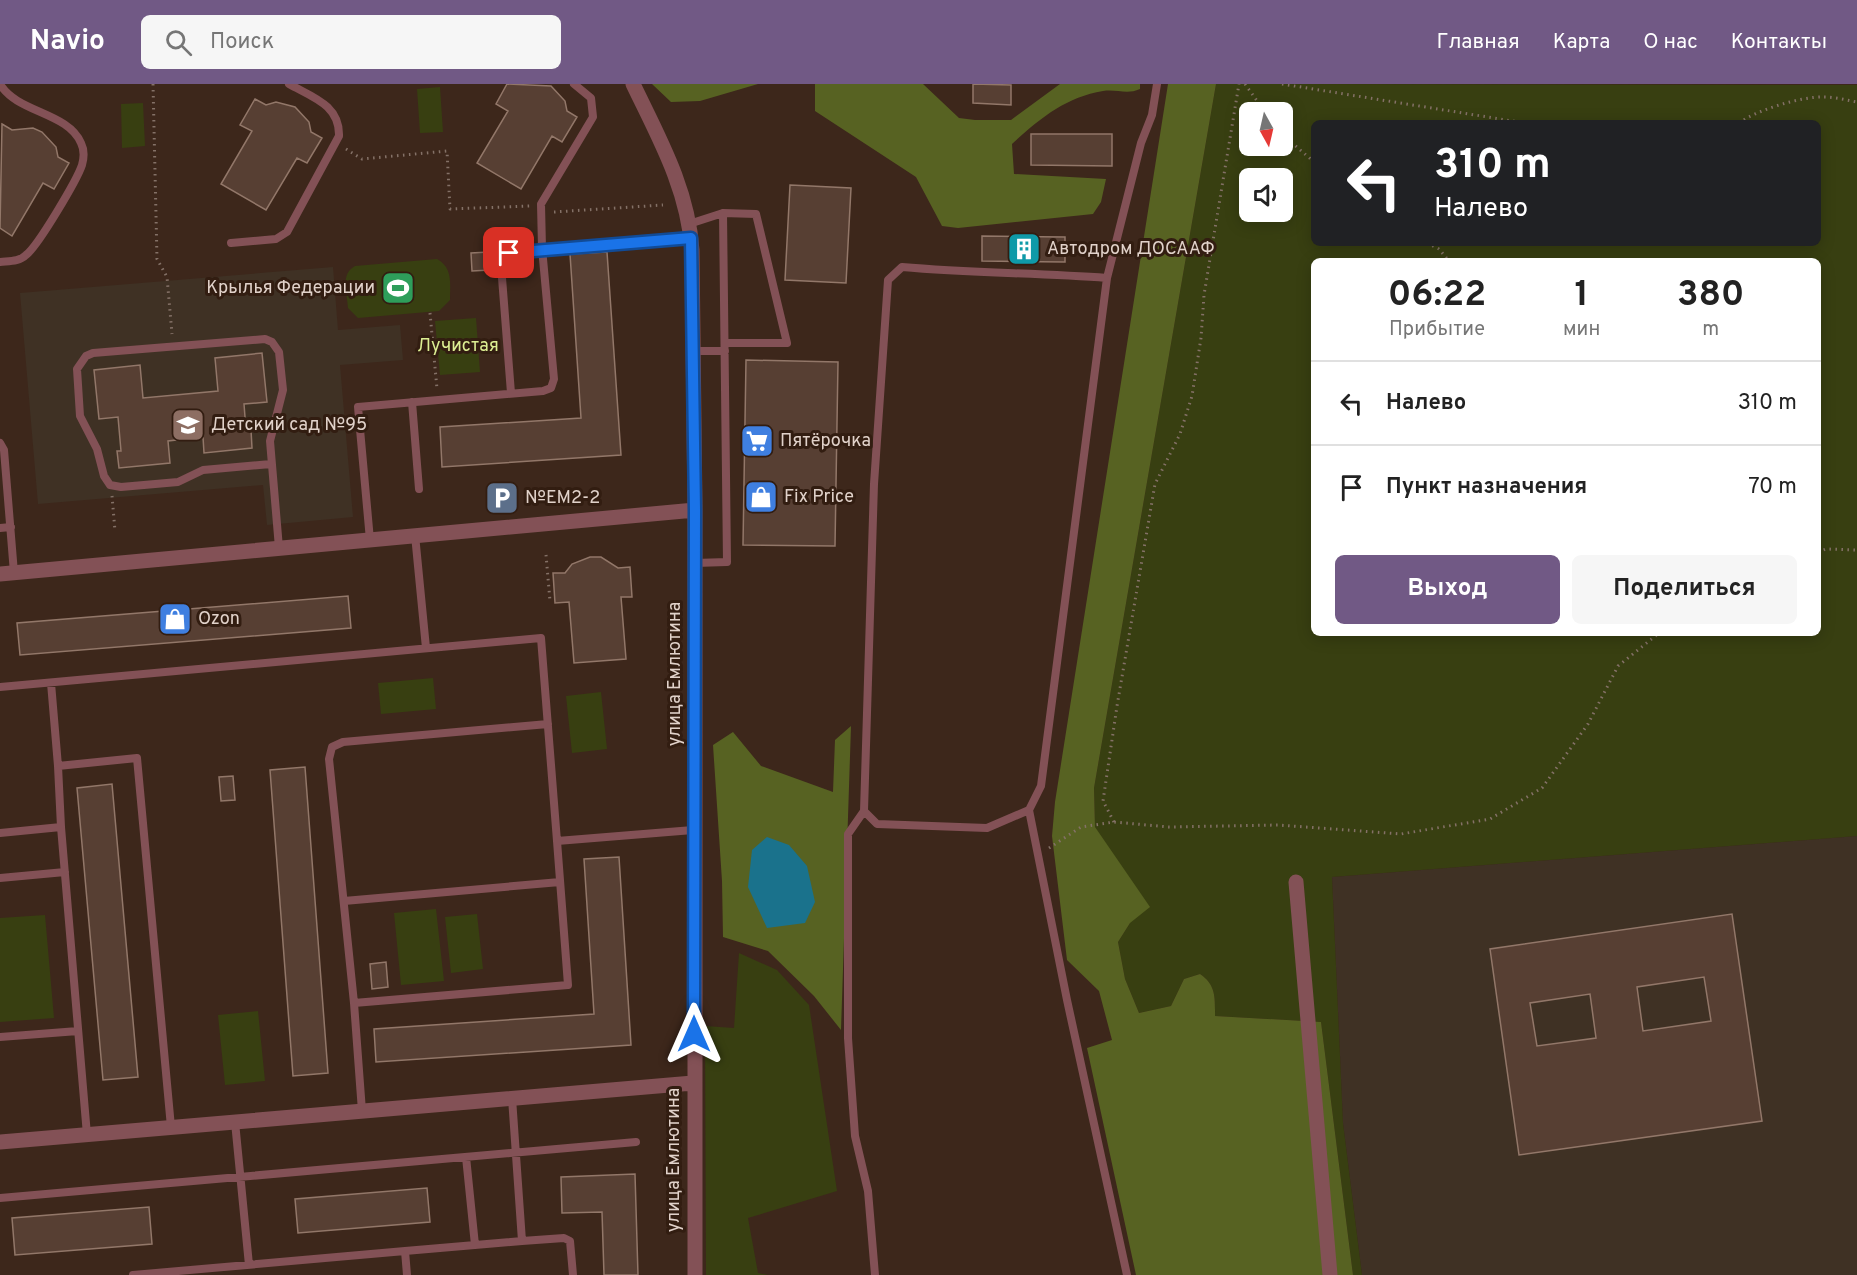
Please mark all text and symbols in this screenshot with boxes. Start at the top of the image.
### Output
search box [141,15,561,69]
text: Navio [30,24,105,60]
icon: search [162,26,195,59]
text: Поиск [210,29,274,56]
text: Главная [1436,29,1520,56]
text: Карта [1553,29,1610,56]
text: О нас [1643,29,1698,56]
text: Контакты [1731,29,1827,56]
north arrow [1239,102,1293,156]
map controls [1239,102,1293,222]
text: 310 m [1434,140,1551,193]
icon: left [1335,144,1413,222]
button: sound [1239,168,1293,222]
text: Налево [1434,192,1528,226]
pin [483,227,534,278]
building icon: Автодром ДОСААФ [1006,231,1042,267]
icon: arrive [492,236,525,269]
place label: Автодром ДОСААФ [1047,238,1215,261]
sports icon: Крылья Федерации [380,270,416,306]
text: 06:22 [1388,273,1486,319]
text: 1 [1574,273,1589,319]
text: 380 [1677,273,1744,319]
place label: Крылья Федерации [206,277,375,300]
text: Прибытие [1389,317,1485,343]
text: мин [1563,317,1600,343]
text: m [1702,317,1719,343]
park label: Лучистая [417,335,499,358]
icon: left [1335,387,1368,420]
text: Налево [1386,390,1466,417]
text: 310 m [1738,390,1797,417]
school or university icon: Детский сад №95 [170,407,206,443]
place label: Детский сад №95 [211,414,367,437]
supermarket icon: Пятёрочка [739,423,775,459]
place label: Пятёрочка [780,430,871,453]
icon: arrive [1335,471,1368,504]
text: Пункт назначения [1386,474,1587,501]
text: 70 m [1748,474,1797,501]
shop icon: Fix Price [743,479,779,515]
parking icon: №ЕМ2-2 [484,480,520,516]
place label: Fix Price [784,486,854,509]
place label: №ЕМ2-2 [525,487,600,510]
button: Выход [1335,555,1560,624]
button: Поделиться [1572,555,1797,624]
shop icon: Ozon [157,601,193,637]
street label: улица Емлютина [664,602,687,746]
place label: Ozon [198,608,240,631]
position arrow [662,1002,726,1066]
street label: улица Емлютина [663,1088,686,1232]

